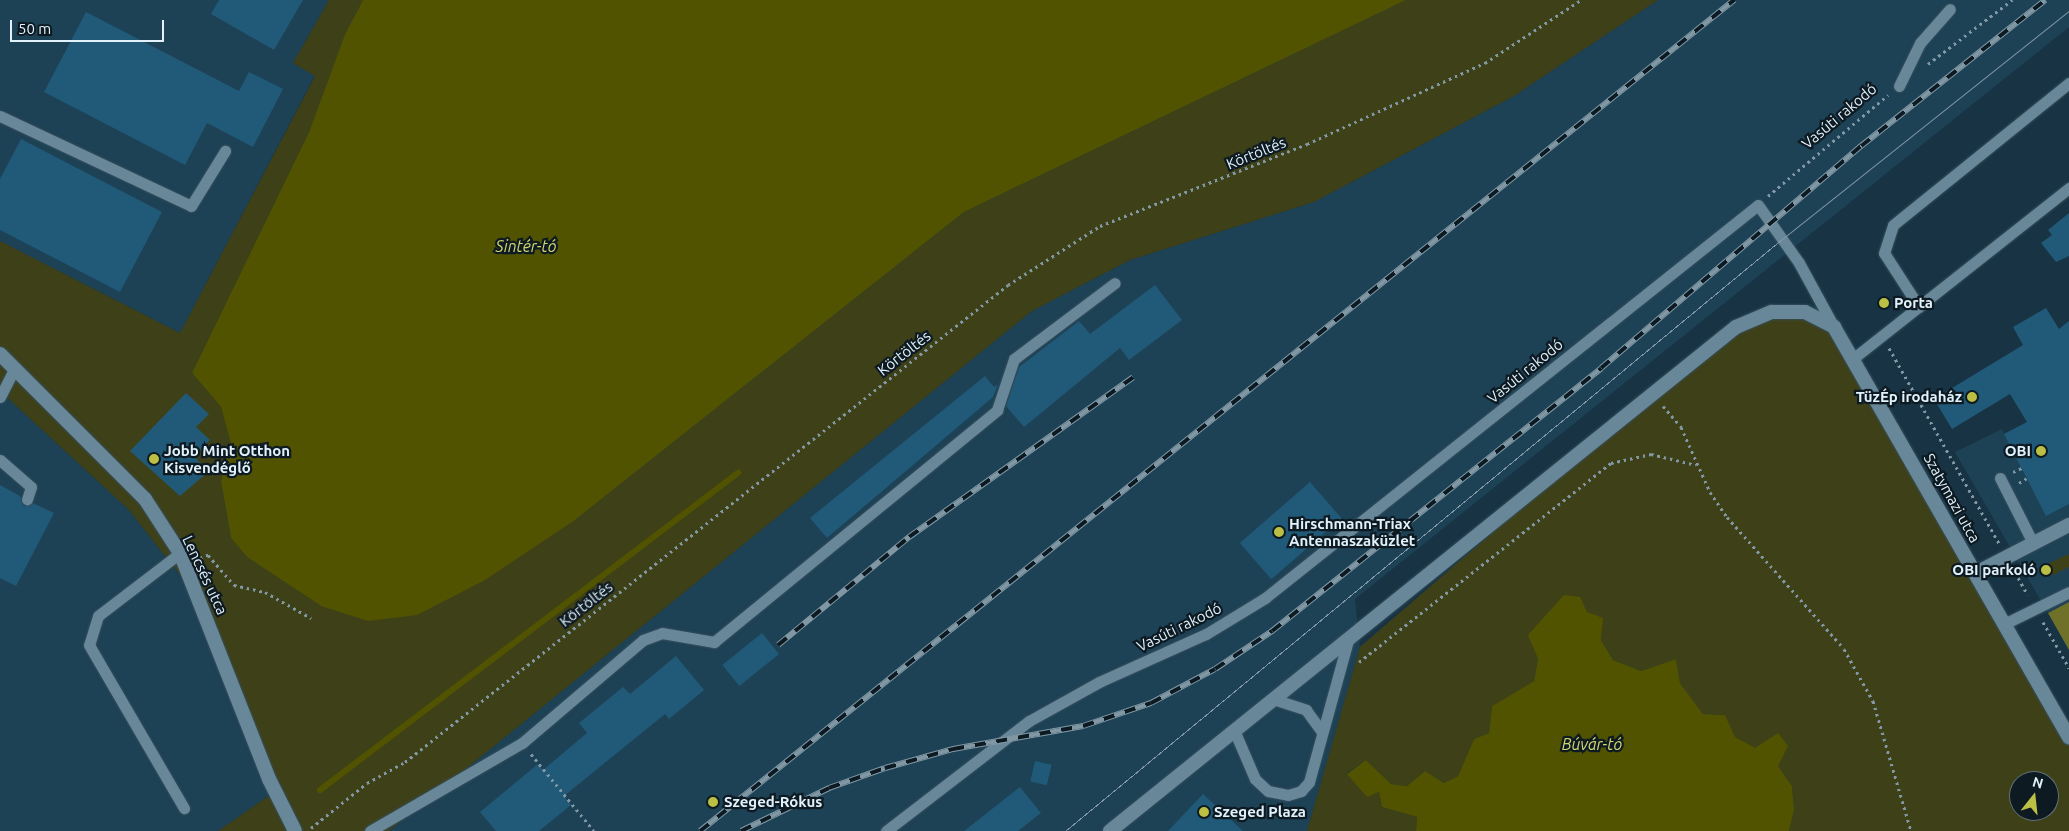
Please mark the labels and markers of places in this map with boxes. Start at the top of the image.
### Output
place label: Porta [1894,294,1933,312]
marker: Porta [1878,297,1890,309]
place label: TüzÉp irodaház [1856,388,1962,406]
marker: TüzÉp irodaház [1966,391,1978,403]
place label: Jobb Mint Otthon Kisvendéglő [164,441,290,476]
place label: OBI [2005,442,2031,460]
marker: OBI [2035,445,2047,457]
marker: Jobb Mint Otthon Kisvendéglő [148,453,160,465]
place label: Hirschmann-Triax Antennaszaküzlet [1289,514,1415,549]
marker: Hirschmann-Triax Antennaszaküzlet [1273,526,1285,538]
place label: OBI parkoló [1952,561,2036,579]
marker: OBI parkoló [2040,564,2052,576]
place label: Szeged-Rókus [724,793,822,811]
marker: Szeged-Rókus [706,795,720,809]
place label: Szeged Plaza [1214,803,1306,821]
marker: Szeged Plaza [1198,806,1210,818]

